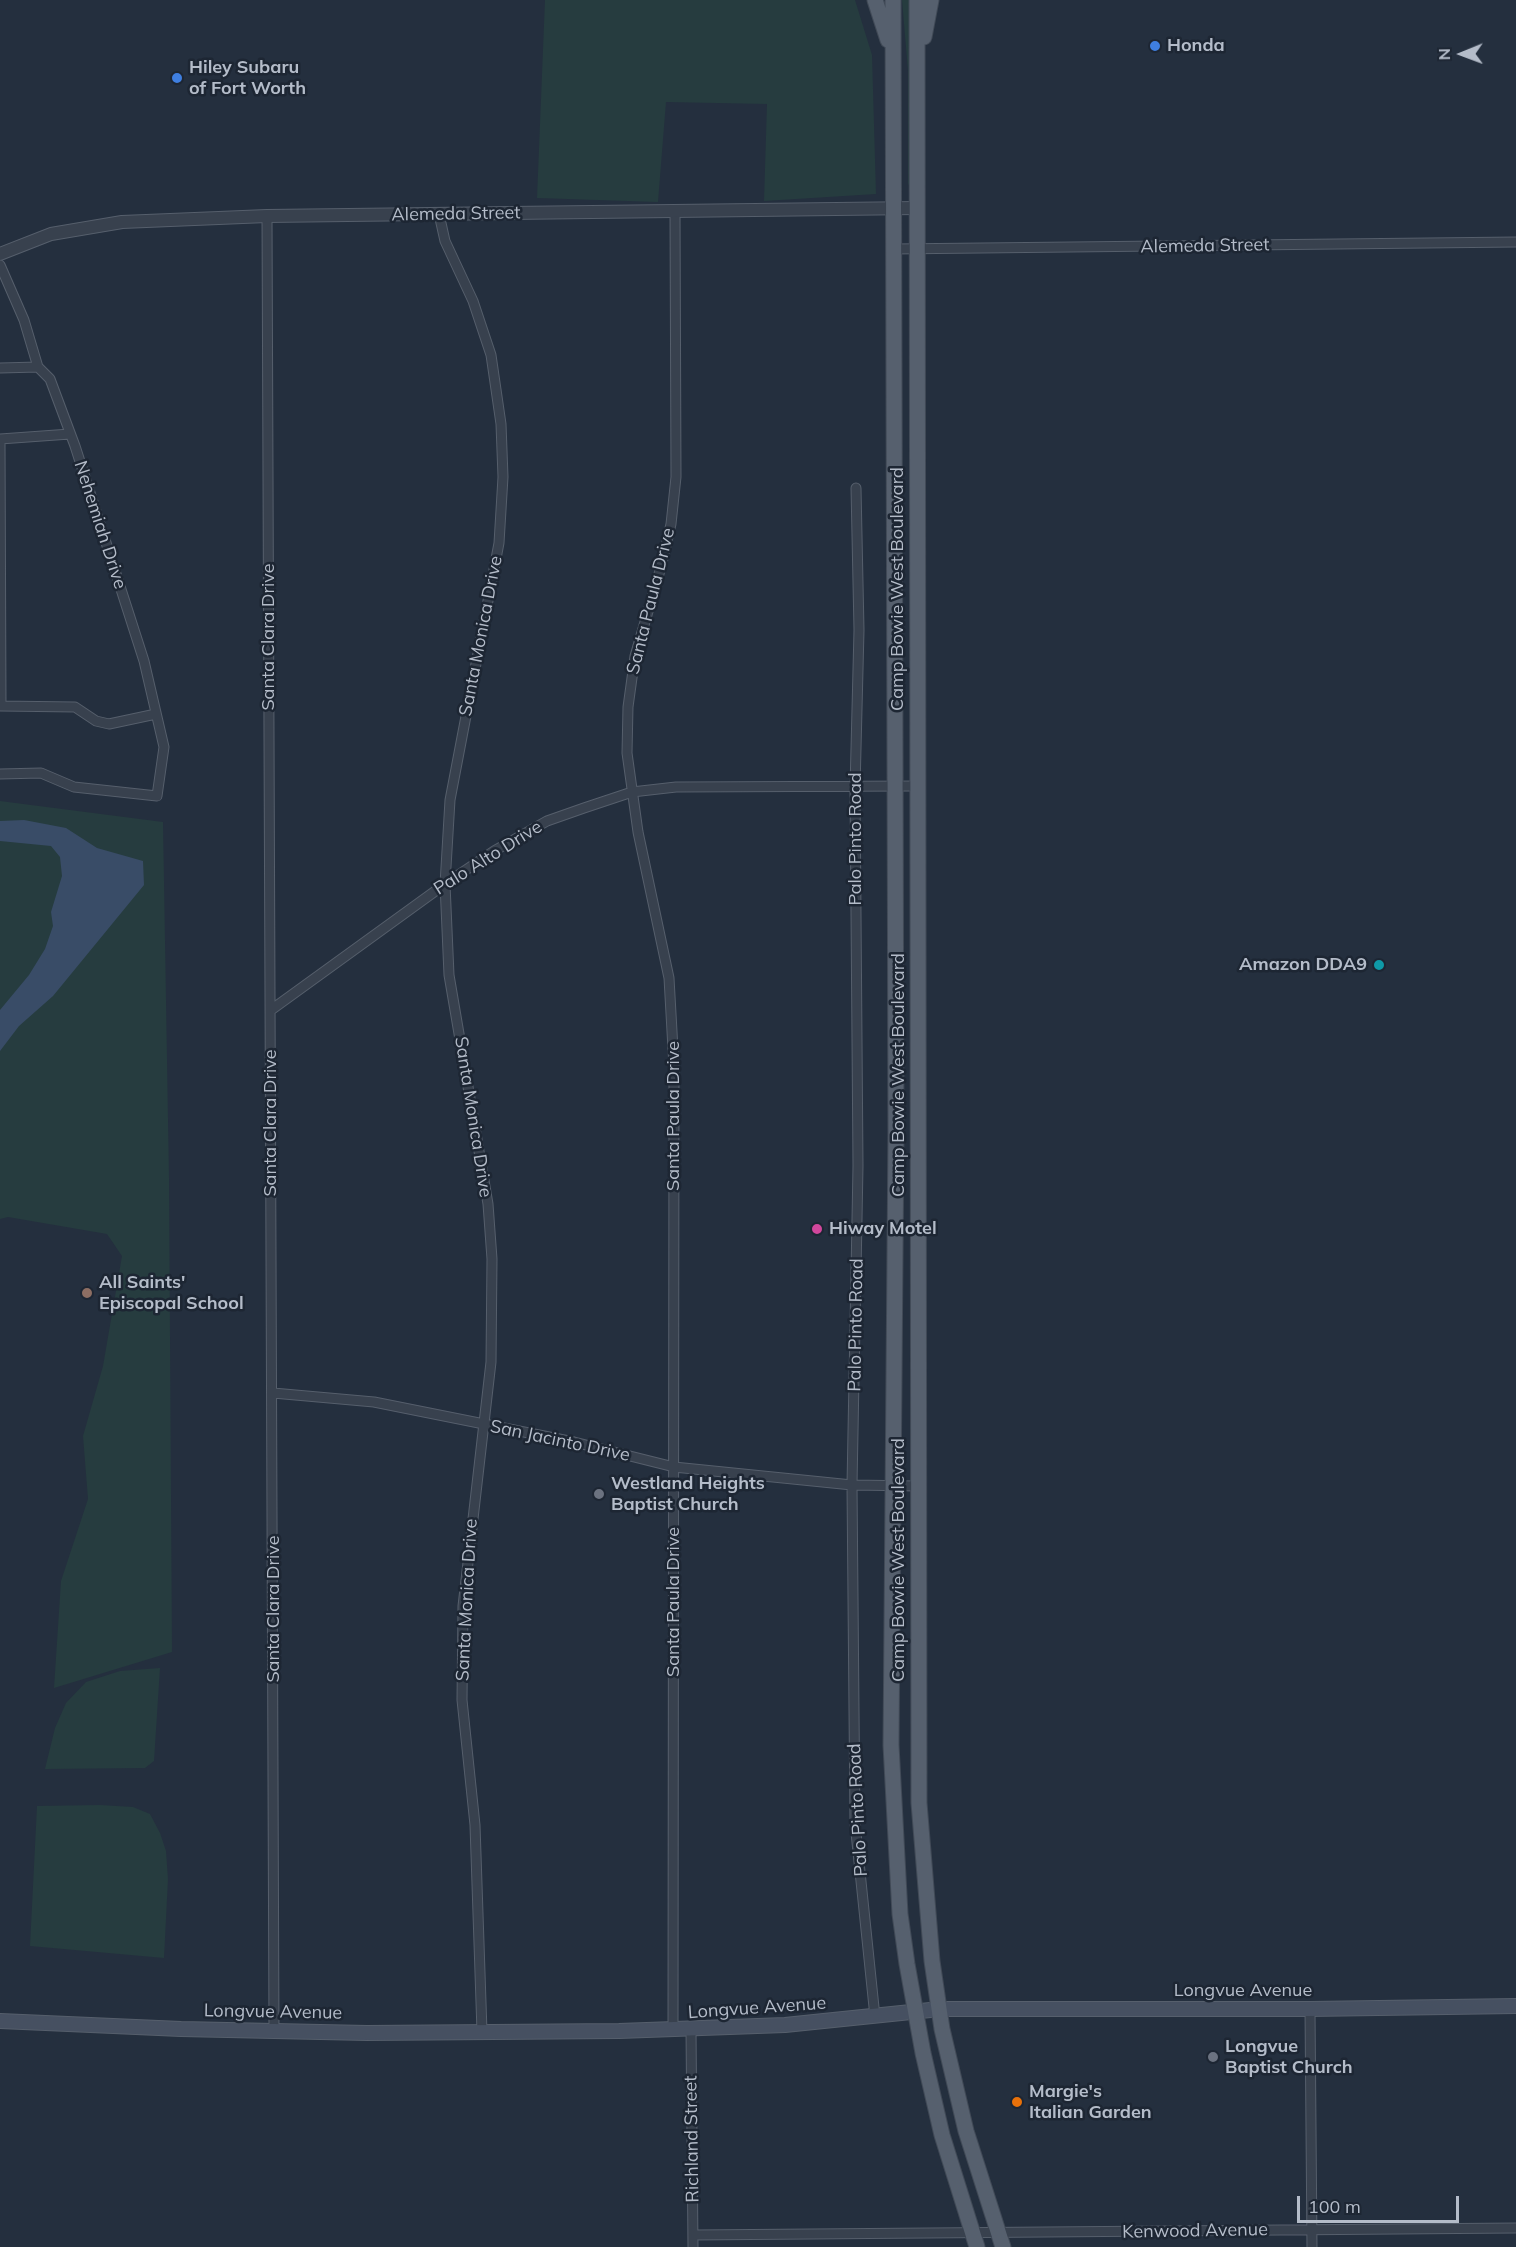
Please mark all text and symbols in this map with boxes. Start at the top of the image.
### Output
north arrow [1432,24,1492,84]
place label: Honda [1167,35,1225,57]
marker: Honda [1148,39,1162,53]
text: N [1434,48,1454,61]
place label: Hiley Subaru of Fort Worth [189,57,306,100]
marker: Hiley Subaru of Fort Worth [170,71,184,85]
street label: Alemeda Street [391,202,521,226]
street label: Alemeda Street [1140,234,1270,258]
street label: Nehemiah Drive [69,458,131,592]
street label: Camp Bowie West Boulevard [887,467,909,711]
street label: Santa Paula Drive [622,526,680,676]
street label: Santa Monica Drive [455,554,507,718]
street label: Santa Clara Drive [258,563,280,711]
street label: Palo Pinto Road [845,772,867,906]
street label: Palo Alto Drive [430,816,546,900]
street label: Camp Bowie West Boulevard [888,953,910,1197]
place label: Amazon DDA9 [1239,954,1367,976]
marker: Amazon DDA9 [1372,958,1386,972]
street label: Santa Monica Drive [450,1035,496,1199]
street label: Santa Paula Drive [663,1041,685,1191]
street label: Santa Clara Drive [260,1049,282,1197]
place label: Hiway Motel [829,1218,937,1240]
marker: Hiway Motel [810,1222,824,1236]
street label: Palo Pinto Road [844,1258,868,1392]
place label: All Saints' Episcopal School [99,1272,244,1314]
marker: All Saints' Episcopal School [80,1286,94,1300]
street label: San Jacinto Drive [488,1416,632,1466]
street label: Camp Bowie West Boulevard [888,1438,910,1682]
place label: Westland Heights Baptist Church [611,1473,765,1516]
marker: Westland Heights Baptist Church [592,1487,606,1501]
street label: Santa Monica Drive [452,1518,482,1682]
street label: Santa Paula Drive [663,1527,685,1677]
street label: Santa Clara Drive [263,1535,285,1683]
street label: Palo Pinto Road [844,1743,872,1877]
street label: Longvue Avenue [1174,1980,1312,2002]
street label: Longvue Avenue [687,1992,827,2024]
street label: Longvue Avenue [204,2000,342,2024]
place label: Longvue Baptist Church [1225,2036,1353,2078]
marker: Longvue Baptist Church [1206,2050,1220,2064]
street label: Richland Street [680,2075,704,2203]
place label: Margie's Italian Garden [1029,2081,1152,2124]
marker: Margie's Italian Garden [1010,2095,1024,2109]
scale bar [1300,2184,1462,2222]
text: 100 m [1308,2195,1361,2218]
street label: Kenwood Avenue [1122,2219,1268,2243]

